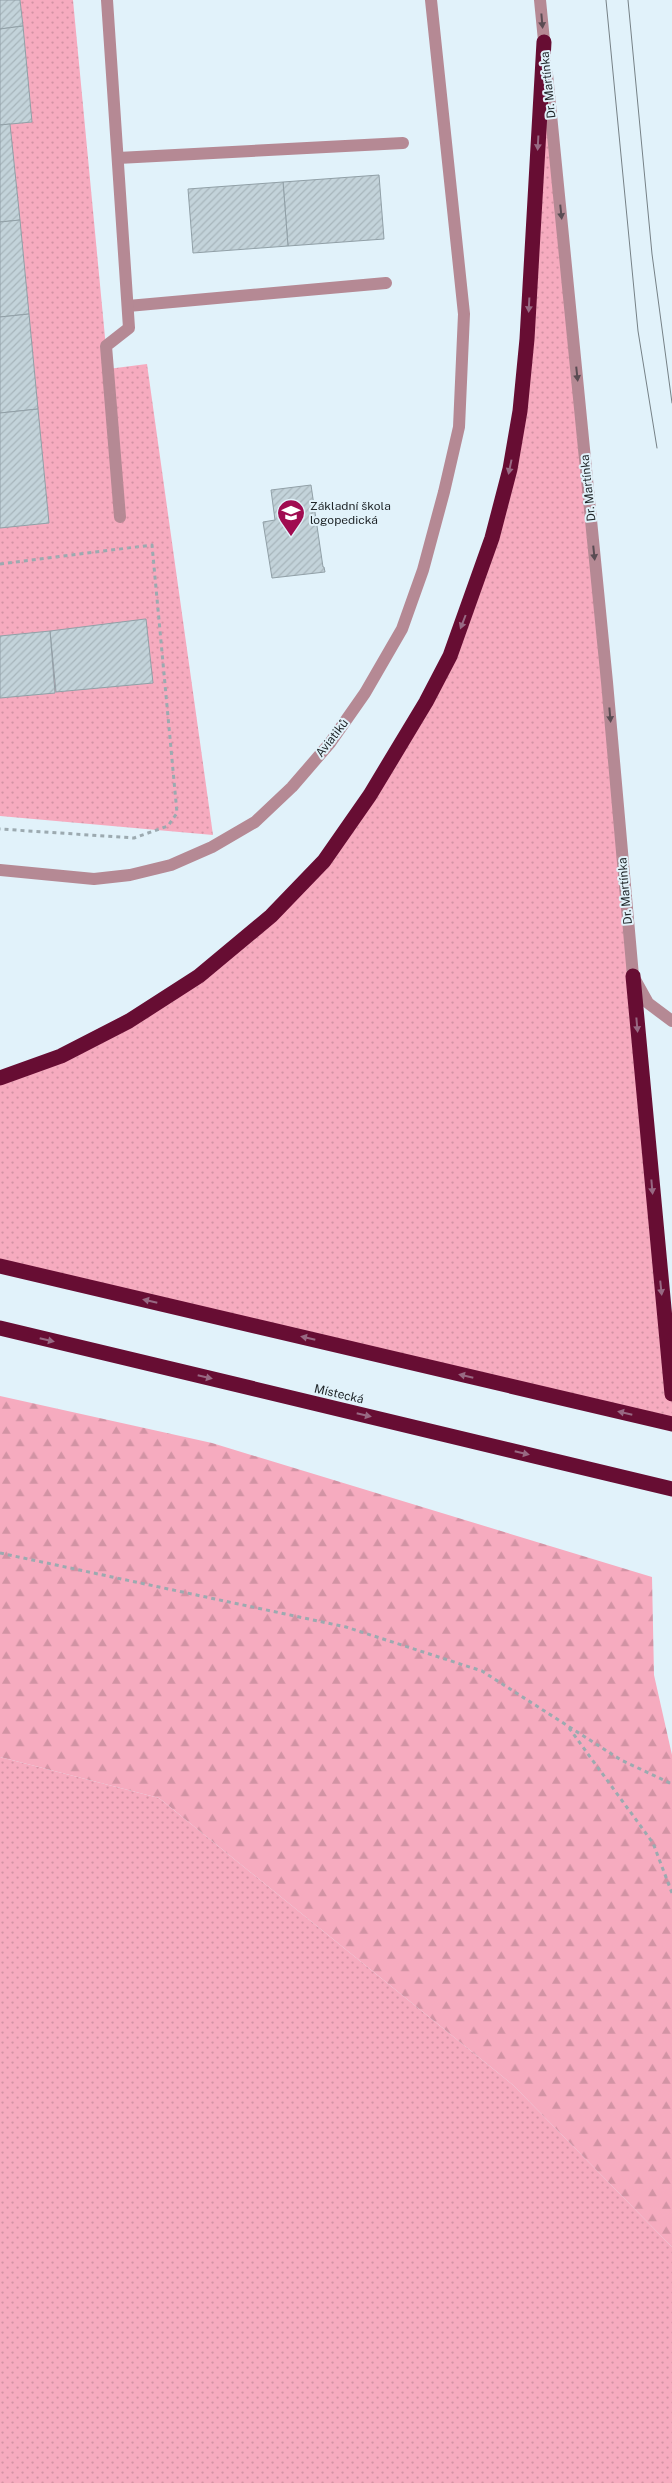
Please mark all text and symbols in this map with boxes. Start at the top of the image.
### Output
one-way arrow [538,13,546,29]
street label: Dr. Martínka [538,51,558,119]
one-way arrow [534,135,542,151]
one-way arrow [557,205,565,221]
one-way arrow [524,298,532,314]
one-way arrow [573,366,581,382]
street label: Dr. Martínka [578,454,598,522]
one-way arrow [505,459,513,475]
school or university icon: Základní škola logopedická [276,498,306,537]
place label: Základní škola logopedická [310,499,391,527]
one-way arrow [591,546,599,562]
one-way arrow [459,615,467,630]
one-way arrow [606,707,614,723]
street label: Aviatiků [313,716,351,760]
street label: Dr. Martínka [615,857,635,925]
one-way arrow [633,1017,641,1033]
one-way arrow [648,1179,656,1195]
one-way arrow [657,1280,665,1296]
one-way arrow [143,1297,158,1305]
one-way arrow [301,1334,316,1342]
one-way arrow [40,1336,55,1344]
one-way arrow [459,1372,474,1380]
one-way arrow [198,1373,213,1381]
street label: Místecká [313,1382,365,1406]
one-way arrow [617,1409,632,1417]
one-way arrow [356,1411,371,1419]
one-way arrow [514,1449,529,1457]

